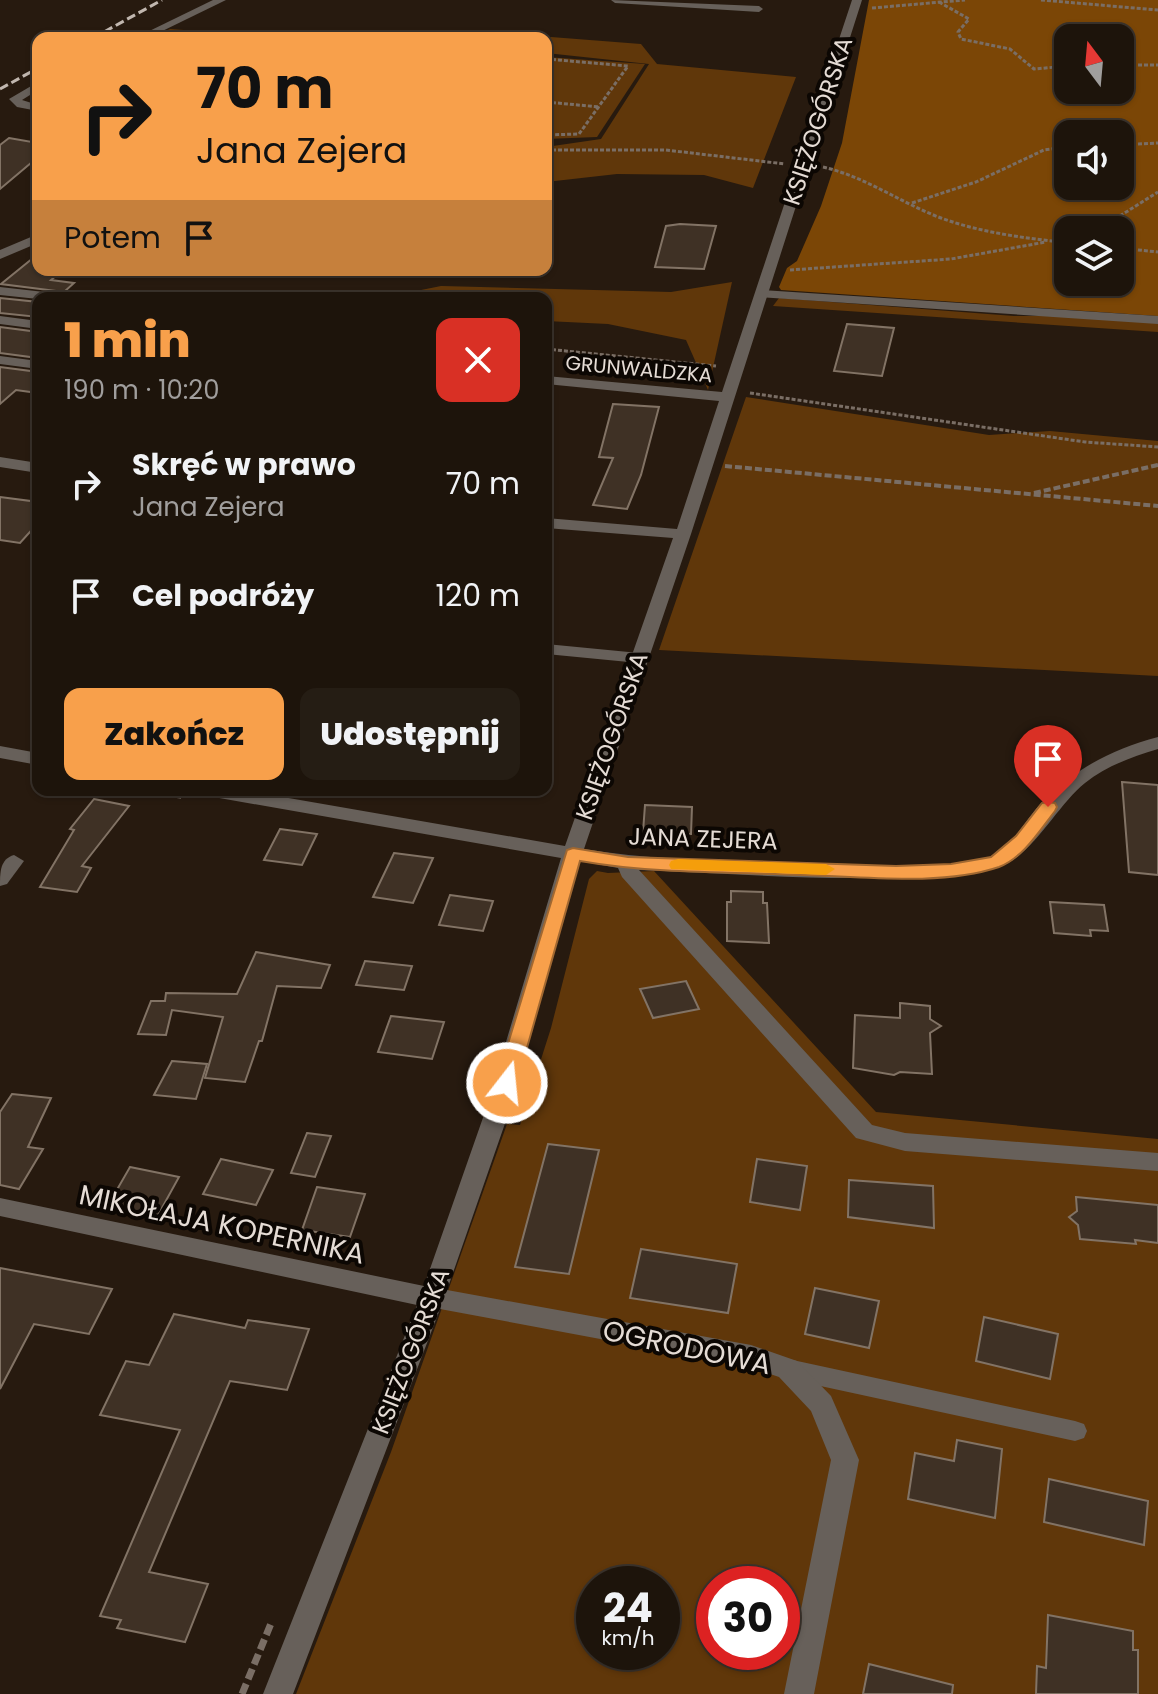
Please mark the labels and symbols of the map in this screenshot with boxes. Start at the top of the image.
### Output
north arrow [1054,24,1134,104]
street label: KSIĘŻOGÓRSKA [775,32,860,209]
street label: GRUNWALDZKA [564,349,714,389]
street label: KSIĘŻOGÓRSKA [567,648,656,824]
pin [1014,725,1082,807]
street label: JANA ZEJERA [628,819,778,858]
position arrow [465,1041,549,1125]
street label: MIKOŁAJA KOPERNIKA [76,1175,368,1274]
street label: KSIĘŻOGÓRSKA [364,1263,457,1439]
street label: OGRODOWA [599,1311,775,1384]
speed limit sign: 30 [696,1566,800,1670]

